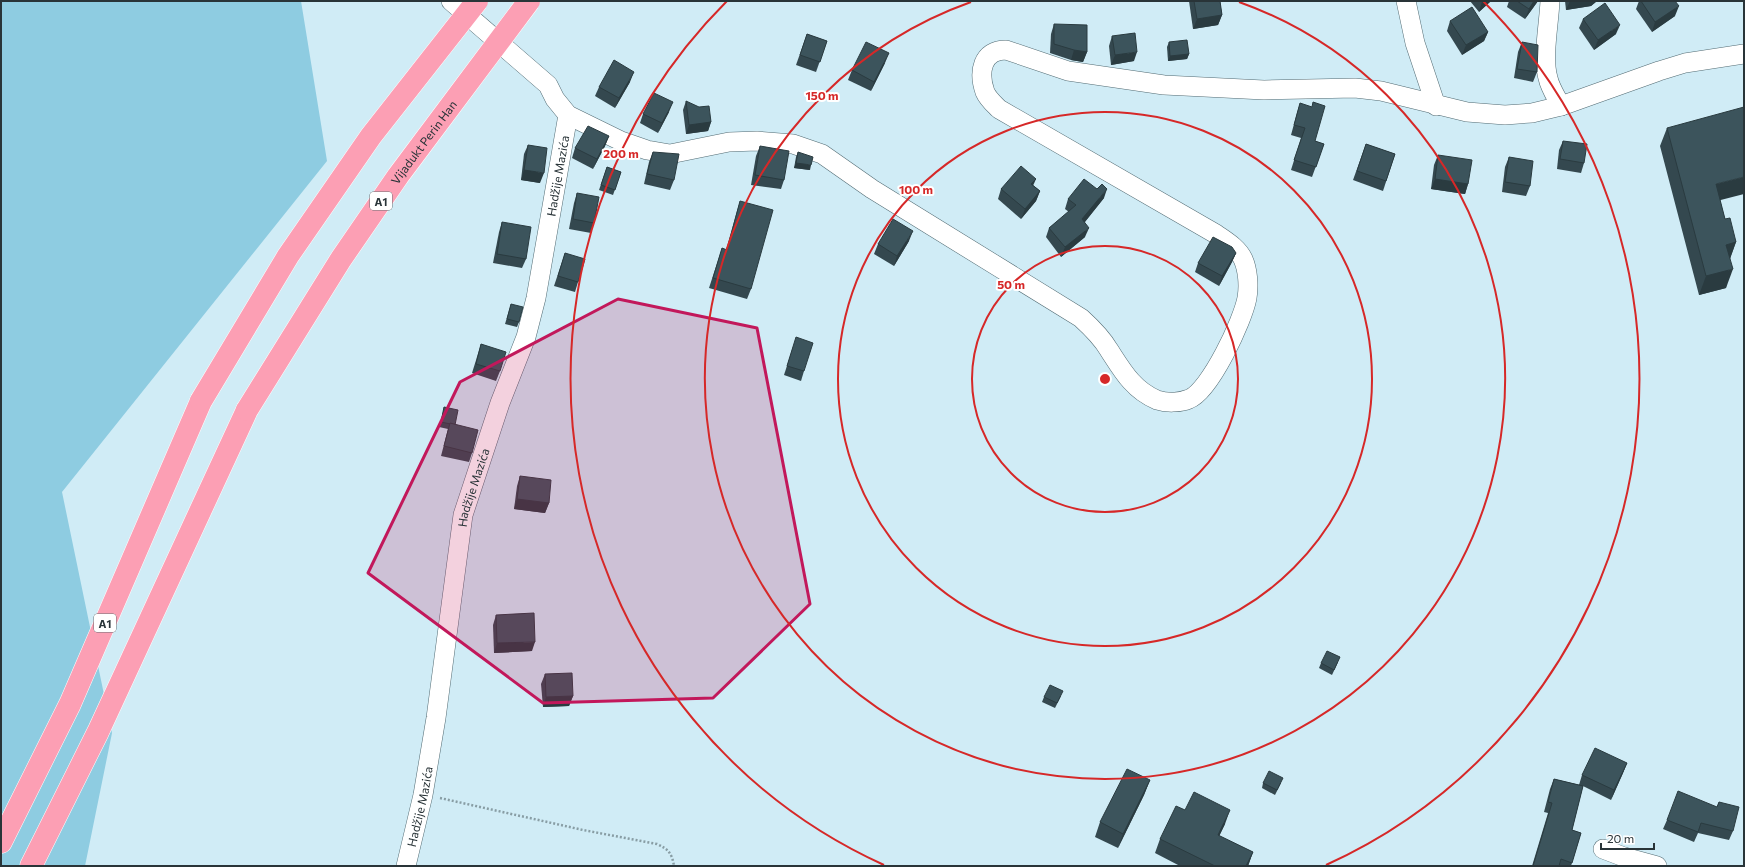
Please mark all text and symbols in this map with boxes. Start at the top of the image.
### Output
text: 150 m [805,88,839,102]
street label: Vijadukt Perin Han [388,97,459,187]
street label: Hadžije Mazića [543,134,571,217]
text: 200 m [603,146,639,160]
text: 100 m [899,182,933,196]
road number: A1 [370,192,392,210]
text: 50 m [997,277,1025,291]
centre of rings [1098,372,1112,386]
street label: Hadžije Mazića [454,446,492,528]
road number: A1 [94,614,116,632]
street label: Hadžije Mazića [404,765,435,848]
scale bar [1601,825,1654,851]
text: 20 m [1607,831,1634,845]

